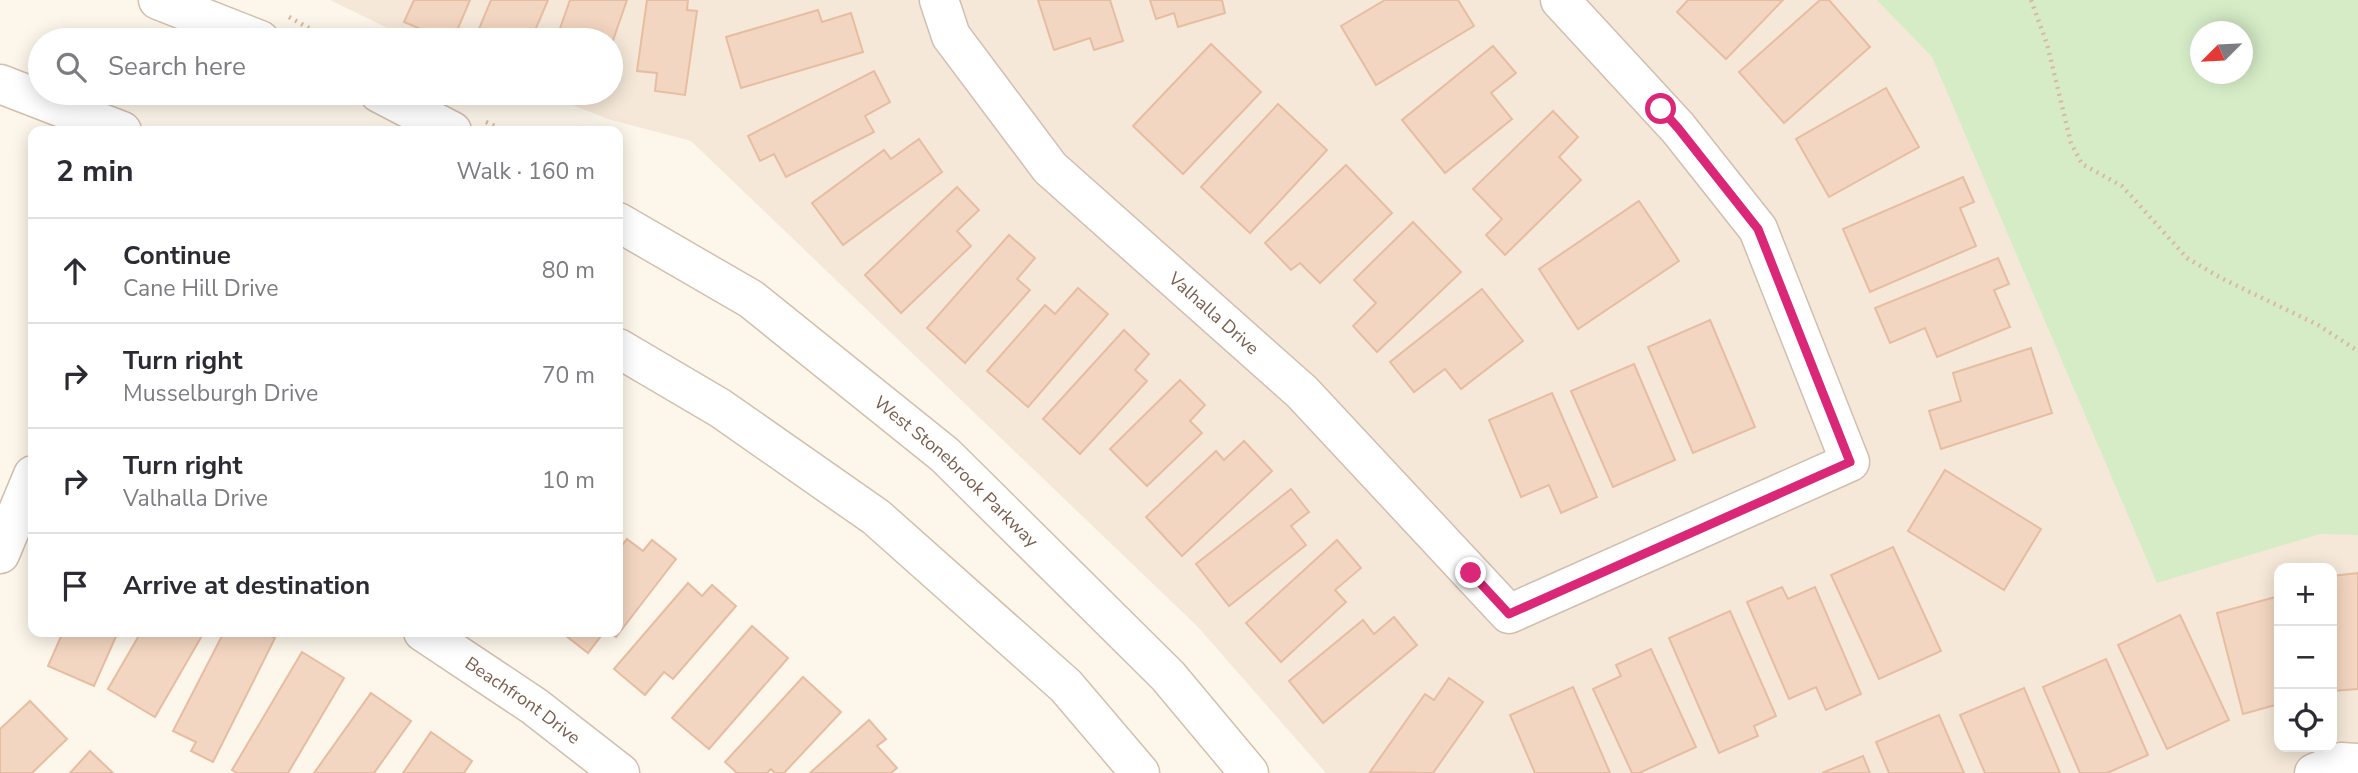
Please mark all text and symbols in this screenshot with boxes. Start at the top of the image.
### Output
north arrow [2190,21,2253,84]
search box [28,28,623,105]
icon: search [52,48,90,86]
text: Search here [108,49,246,84]
route start [1645,93,1676,124]
text: 2 min [56,151,134,192]
text: Walk · 160 m [456,156,595,187]
text: Continue [123,238,231,273]
icon: ahead [56,252,94,290]
text: 80 m [542,255,595,286]
street label: Valhalla Drive [1163,266,1264,360]
text: Cane Hill Drive [123,273,278,304]
text: Turn right [123,343,242,378]
icon: right [56,357,94,395]
text: 70 m [542,360,595,391]
text: Musselburgh Drive [123,378,318,409]
street label: West Stonebrook Parkway [869,390,1044,553]
text: Turn right [123,448,242,483]
icon: right [56,462,94,500]
text: 10 m [542,465,595,496]
text: Valhalla Drive [123,483,268,514]
route end [1455,557,1486,588]
map controls [2274,563,2337,752]
button: + [2274,563,2337,626]
icon: arrive [56,567,94,605]
text: Arrive at destination [123,568,370,603]
button: − [2274,626,2337,689]
street label: Beachfront Drive [460,651,585,750]
button: locate [2274,689,2337,752]

